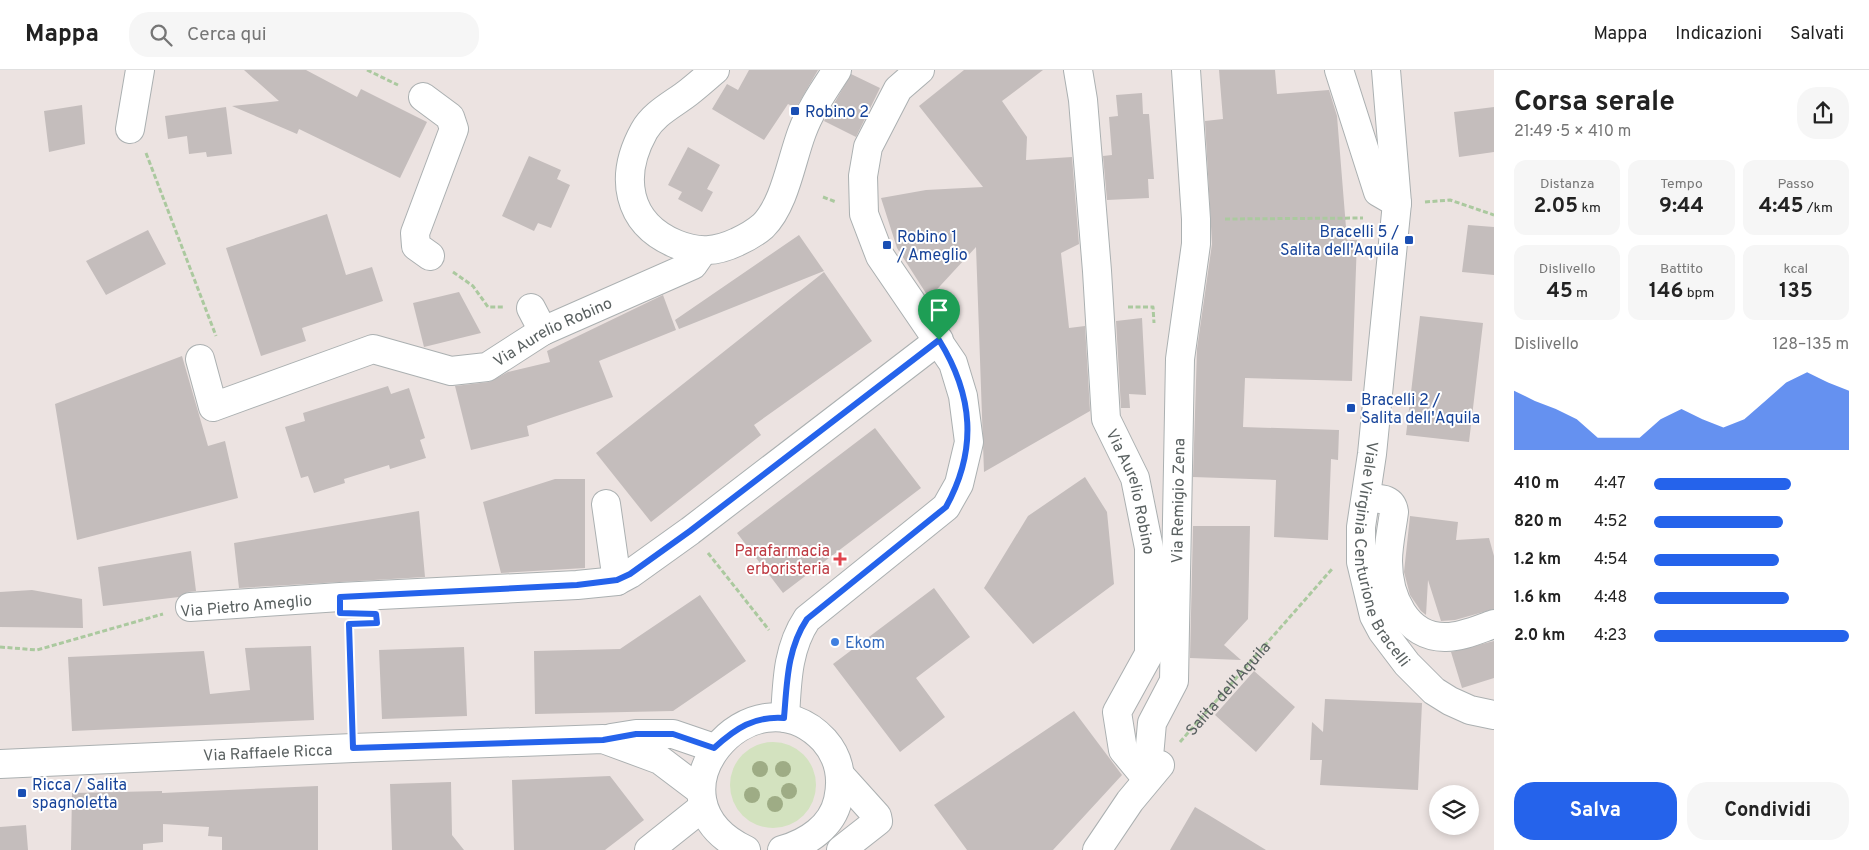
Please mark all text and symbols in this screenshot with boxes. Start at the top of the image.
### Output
search box [129,12,479,57]
text: Mappa [25,20,99,50]
icon: search [147,21,175,49]
text: Cerca qui [187,23,267,47]
text: Mappa [1594,23,1647,46]
text: Indicazioni [1675,23,1762,46]
text: Salvati [1790,23,1844,46]
text: Corsa serale [1514,85,1675,121]
button: share [1797,87,1849,139]
place label: Robino 2 [805,103,869,123]
marker: Robino 2 [789,105,801,117]
text: 21:49 · 5 × 410 m [1514,122,1631,142]
text: Distanza [1540,176,1594,193]
text: Tempo [1660,176,1703,193]
text: Passo [1777,176,1814,193]
text: 2.05 [1534,193,1578,220]
text: 9:44 [1659,193,1704,220]
text: 4:45 [1759,193,1804,220]
text: km [1578,200,1601,217]
text: /km [1804,200,1833,217]
place label: Bracelli 5 / Salita dell'Aquila [1280,223,1399,261]
place label: Robino 1 / Ameglio [896,228,968,266]
marker: Bracelli 5 / Salita dell'Aquila [1403,234,1415,246]
marker: Robino 1 / Ameglio [881,239,893,251]
text: Dislivello [1539,261,1596,278]
text: Battito [1660,261,1703,278]
text: kcal [1783,261,1808,278]
text: 45 [1546,278,1573,305]
text: 146 [1649,278,1684,305]
text: 135 [1779,278,1813,305]
text: m [1573,285,1588,302]
text: bpm [1684,285,1714,302]
pin [918,289,960,340]
street label: Via Aurelio Robino [490,294,616,372]
icon: arrive [925,296,953,324]
text: Dislivello [1514,335,1579,355]
text: 128–135 m [1773,335,1849,355]
place label: Bracelli 2 / Salita dell'Aquila [1361,391,1480,429]
marker: Bracelli 2 / Salita dell'Aquila [1345,402,1357,414]
street label: Via Aurelio Robino [1100,426,1157,555]
street label: Via Remigio Zena [1168,438,1191,564]
street label: Viale Virginia Centurione Bracelli [1349,440,1414,671]
text: 410 m [1514,474,1559,494]
text: 4:47 [1594,474,1626,494]
text: 820 m [1514,512,1562,532]
text: 4:52 [1594,512,1627,532]
place label: Parafarmacia erboristeria [734,542,830,580]
text: 1.2 km [1514,550,1561,570]
text: 4:54 [1594,550,1628,570]
marker: Parafarmacia erboristeria [834,553,846,565]
text: 1.6 km [1514,588,1561,608]
text: 4:48 [1594,588,1627,608]
street label: Via Pietro Ameglio [179,591,313,623]
text: 2.0 km [1514,626,1565,646]
text: 4:23 [1594,626,1627,646]
place label: Ekom [845,634,885,654]
marker: Ekom [829,636,841,648]
street label: Salita dell'Aquila [1182,638,1276,741]
street label: Via Raffaele Ricca [203,741,333,767]
place label: Ricca / Salita spagnoletta [32,776,127,814]
button: Salva [1514,782,1677,840]
button: Condividi [1687,782,1849,840]
map controls [1429,785,1479,835]
button: layers [1429,785,1479,835]
marker: Ricca / Salita spagnoletta [16,787,28,799]

